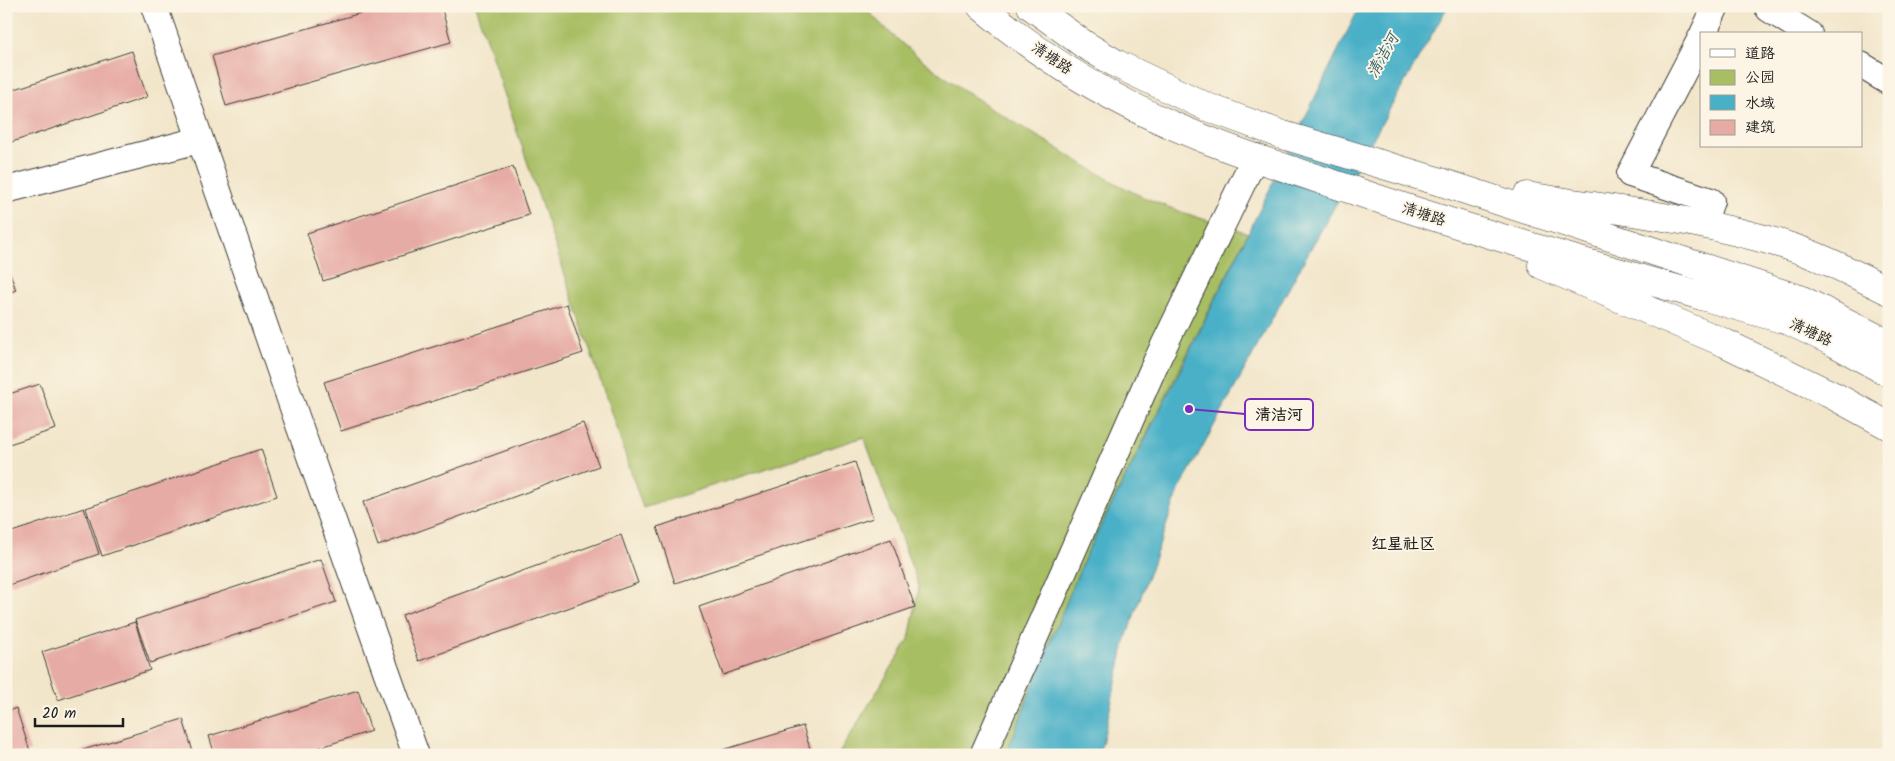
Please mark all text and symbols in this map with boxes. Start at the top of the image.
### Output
water label: 清洁河 [1361,26,1407,83]
legend [1700,32,1862,148]
street label: 清塘路 [1026,36,1077,81]
text: 道路 [1745,42,1775,66]
text: 公园 [1745,66,1775,90]
text: 水域 [1745,92,1775,116]
text: 建筑 [1745,116,1775,140]
street label: 清塘路 [1399,197,1449,233]
street label: 清塘路 [1785,313,1836,353]
callout: 清洁河 [1245,399,1313,430]
text: 清洁河 [1255,403,1303,428]
district label: 红星社区 [1371,532,1435,557]
scale bar [35,696,122,728]
text: 20 m [42,702,76,726]

